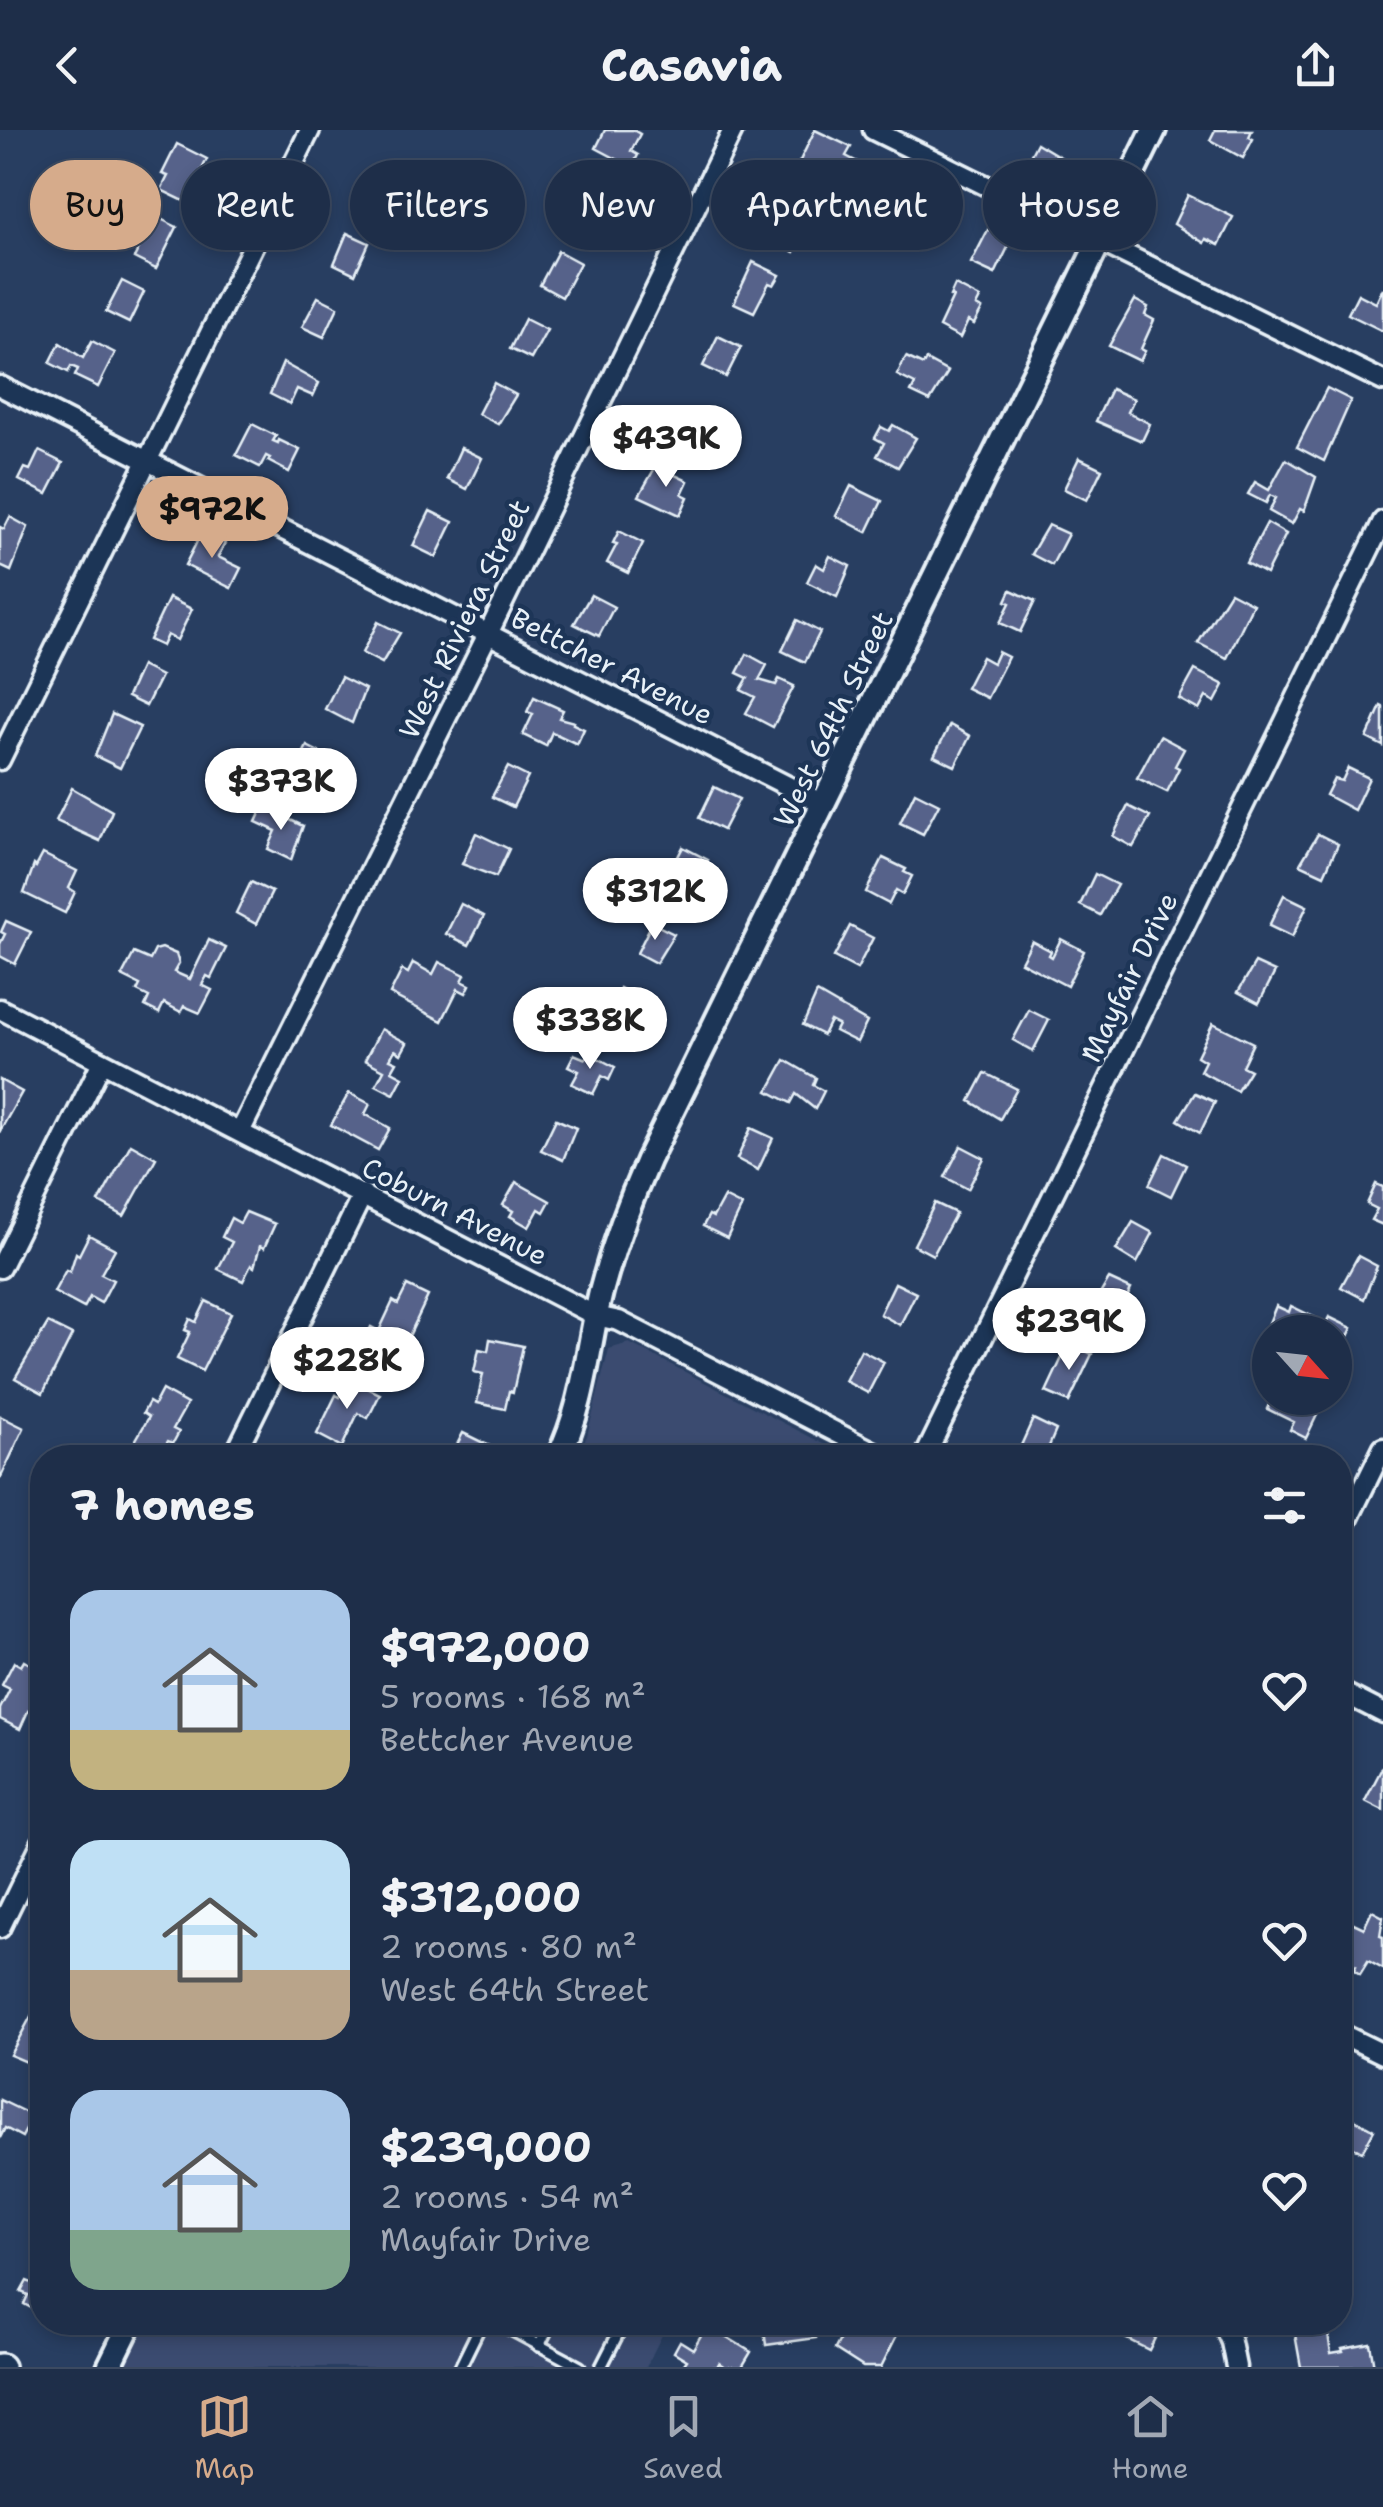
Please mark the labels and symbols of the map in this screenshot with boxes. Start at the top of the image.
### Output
pin: $439K [596,405,736,490]
pin: $972K [142,476,282,561]
street label: West Riviera Street [390,493,538,745]
street label: Bettcher Avenue [504,599,720,733]
street label: West 64th Street [764,605,902,833]
pin: $373K [211,748,351,833]
pin: $312K [585,858,725,943]
street label: Mayfair Drive [1071,886,1187,1068]
pin: $338K [520,987,660,1072]
street label: Coburn Avenue [356,1148,554,1274]
pin: $239K [999,1288,1139,1373]
north arrow [1252,1315,1352,1415]
pin: $228K [277,1327,417,1412]

